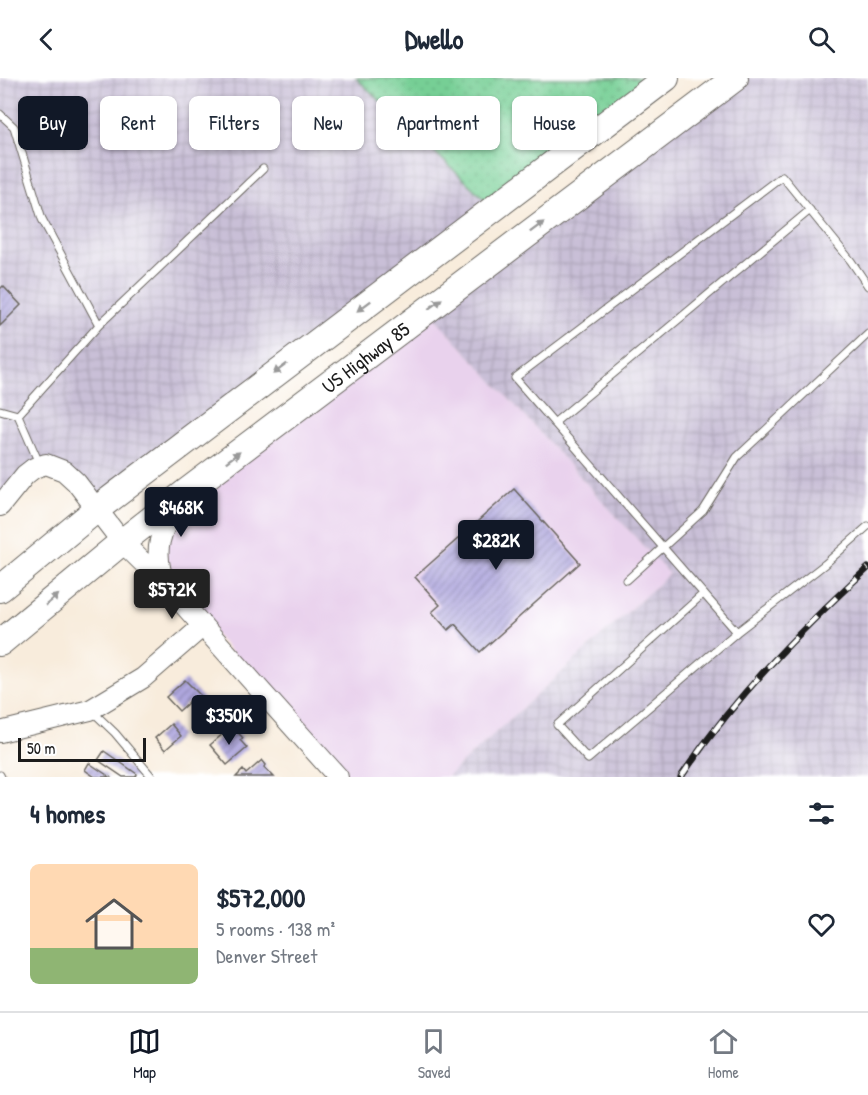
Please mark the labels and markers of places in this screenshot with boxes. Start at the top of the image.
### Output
pin: $468K [139,487,223,538]
pin: $282K [454,520,538,571]
pin: $572K [130,569,214,620]
pin: $350K [187,695,271,746]

